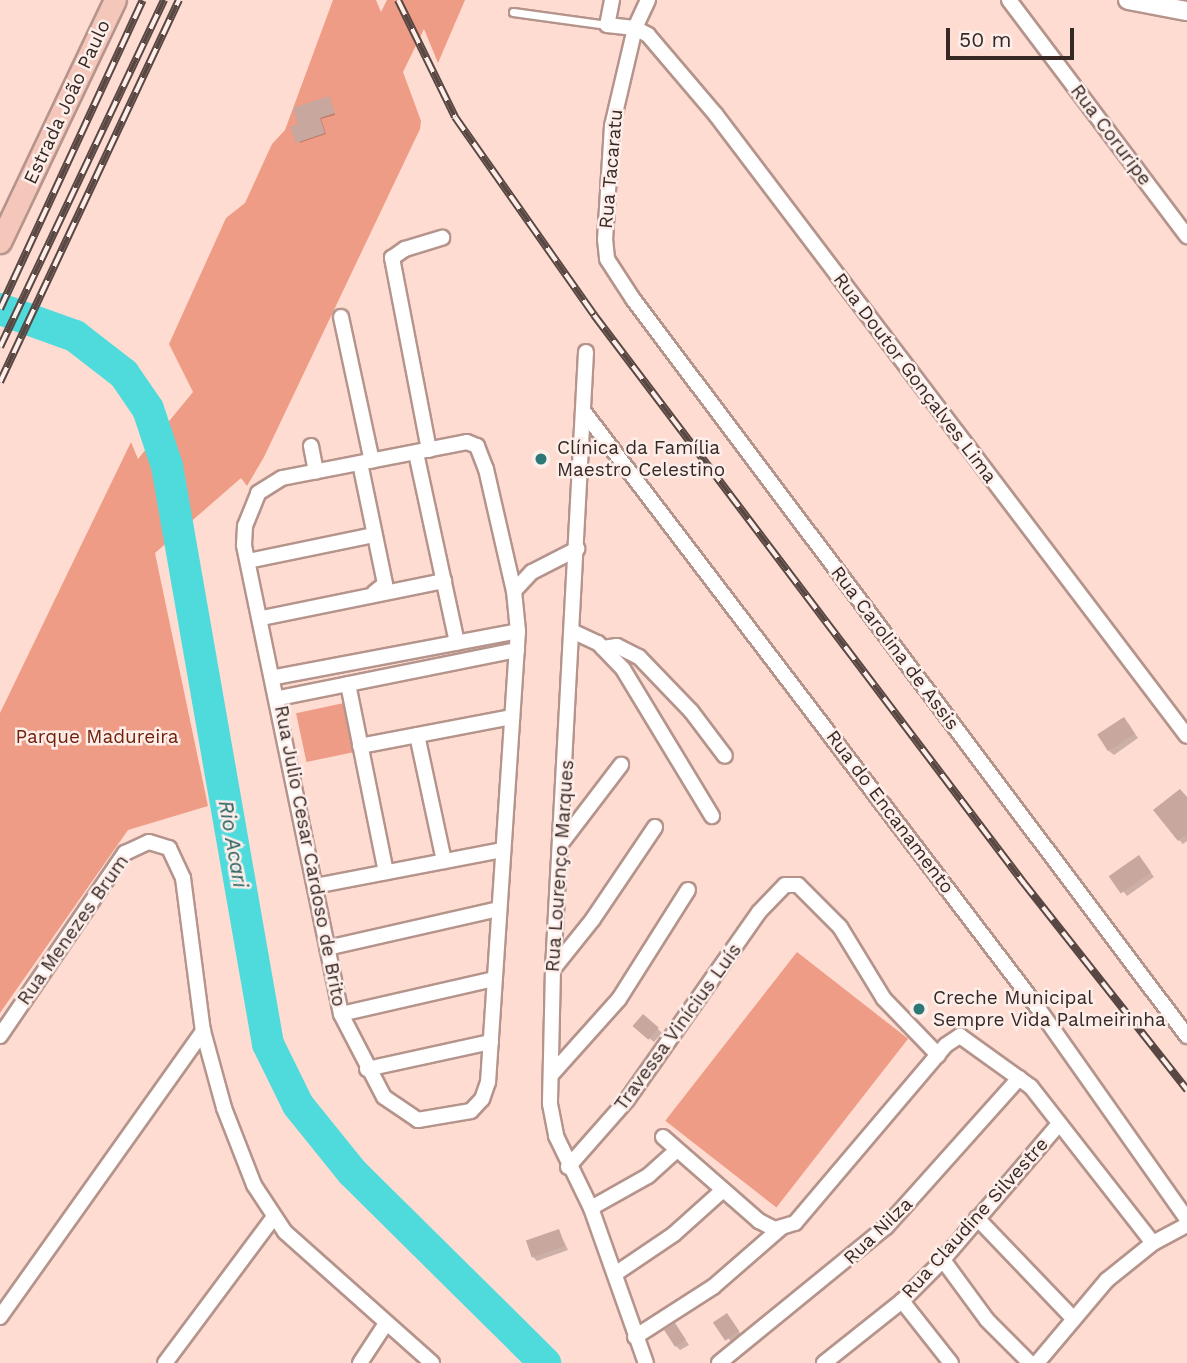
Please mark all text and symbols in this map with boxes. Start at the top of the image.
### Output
scale bar [949,14,1077,58]
street label: Estrada João Paulo [19,16,115,188]
text: 50 m [959,27,1011,52]
street label: Rua Coruripe [1065,80,1157,190]
street label: Rua Tacaratu [594,108,628,230]
street label: Rua Doutor Gonçalves Lima [828,268,1002,488]
place label: Clínica da Família Maestro Celestino [557,437,725,481]
marker: Clínica da Família Maestro Celestino [531,449,551,469]
street label: Rua Carolina de Assis [825,561,965,735]
street label: Rua Julio Cesar Cardoso de Brito [269,703,351,1009]
park label: Parque Madureira [15,726,179,748]
street label: Rua do Encanamento [821,726,959,898]
street label: Rua Lourenço Marques [541,759,579,973]
water label: Rio Acari [213,798,253,890]
street label: Rua Menezes Brum [12,850,134,1010]
street label: Travessa Vinícius Luís [609,939,747,1115]
place label: Creche Municipal Sempre Vida Palmeirinha [933,987,1167,1031]
marker: Creche Municipal Sempre Vida Palmeirinha [911,1001,927,1017]
street label: Rua Claudine Silvestre [897,1133,1053,1303]
street label: Rua Nilza [839,1193,917,1269]

